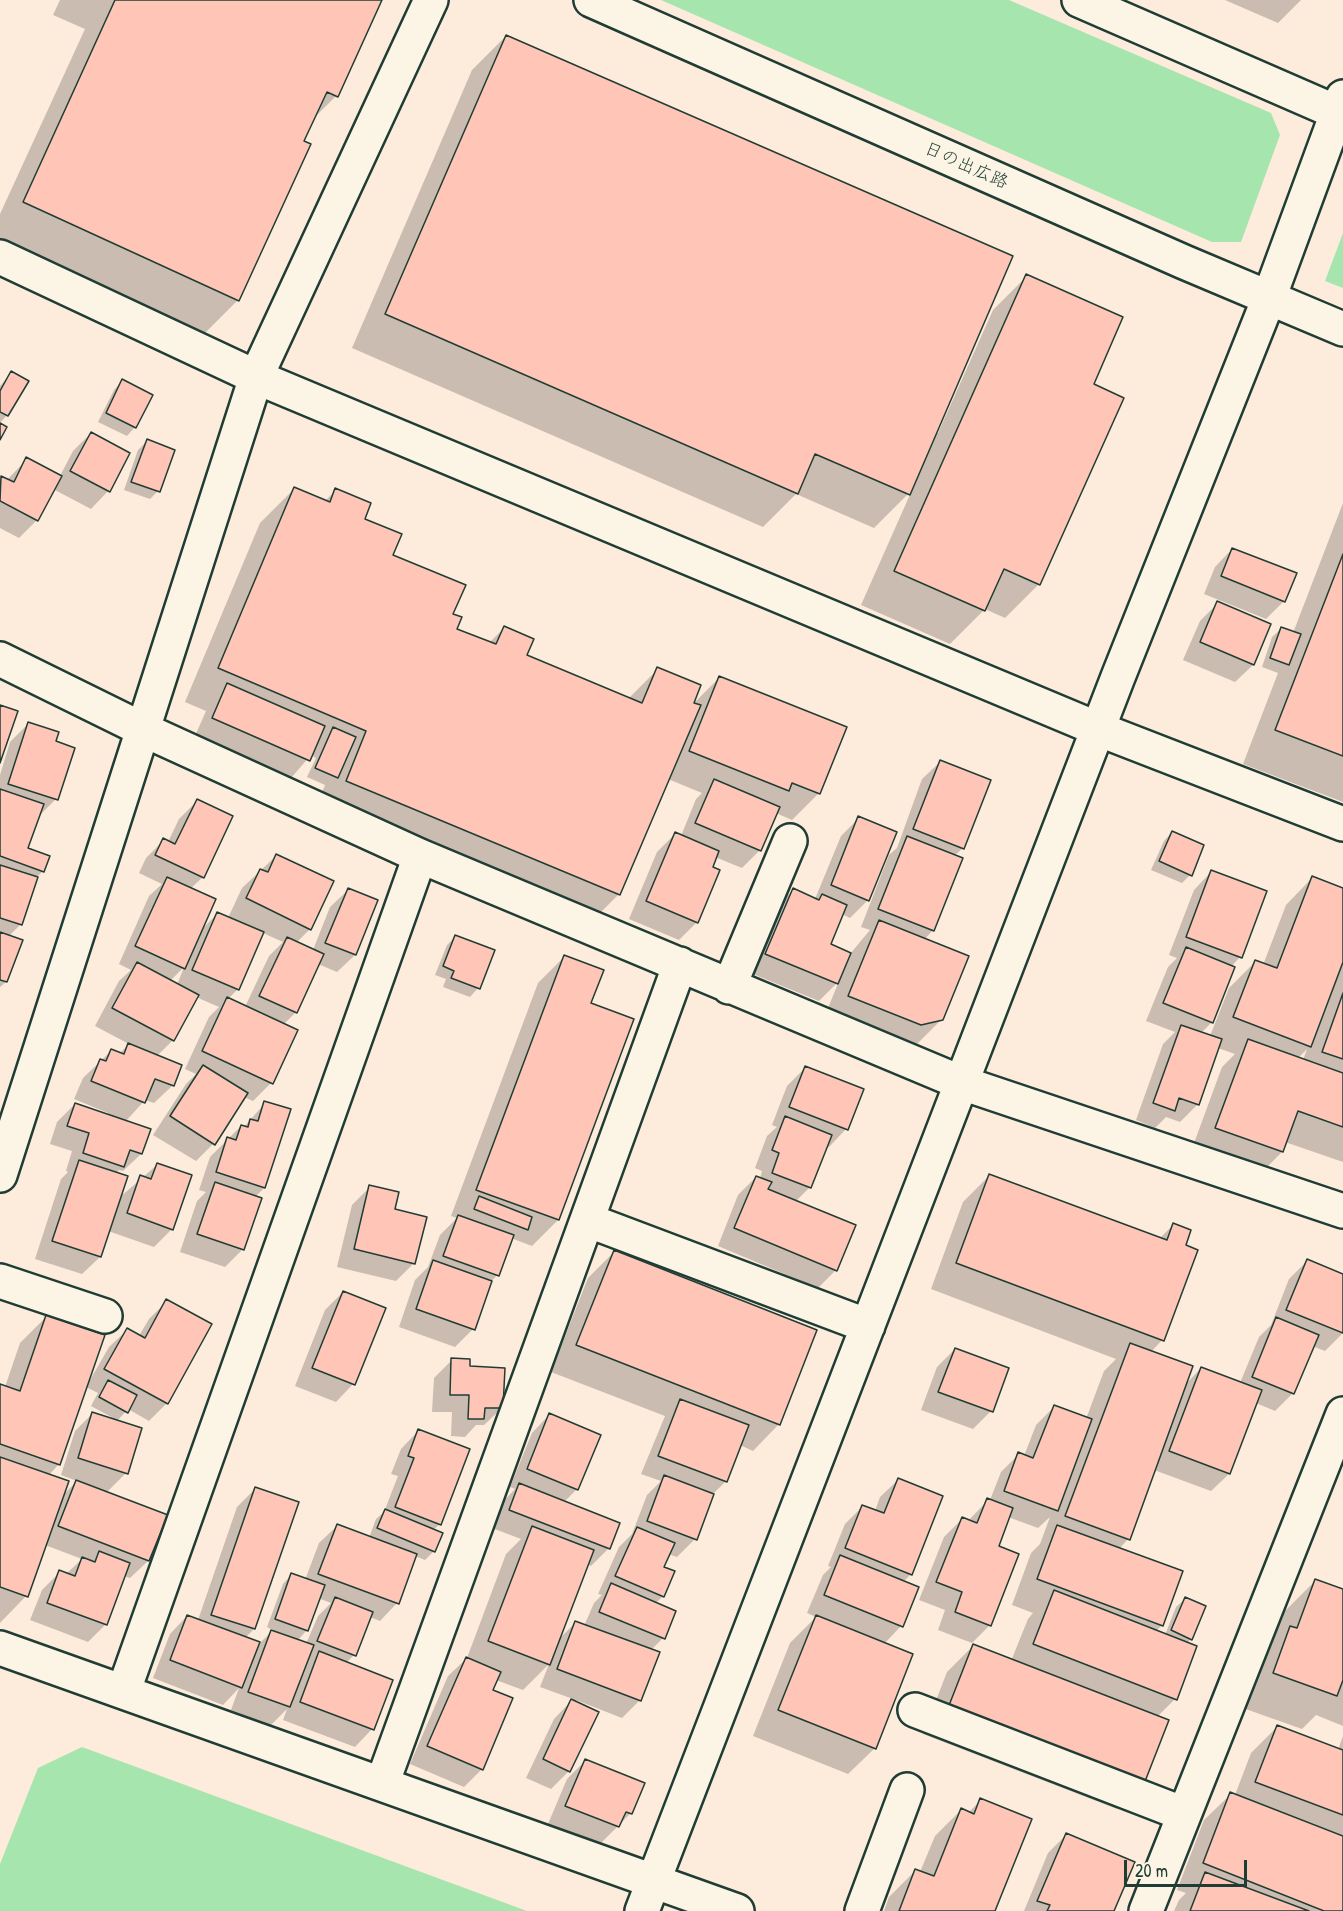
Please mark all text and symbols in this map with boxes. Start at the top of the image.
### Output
street label: 日の出広路 [920,138,1012,194]
scale bar [1127,1848,1250,1886]
text: 20 m [1135,1858,1168,1883]

